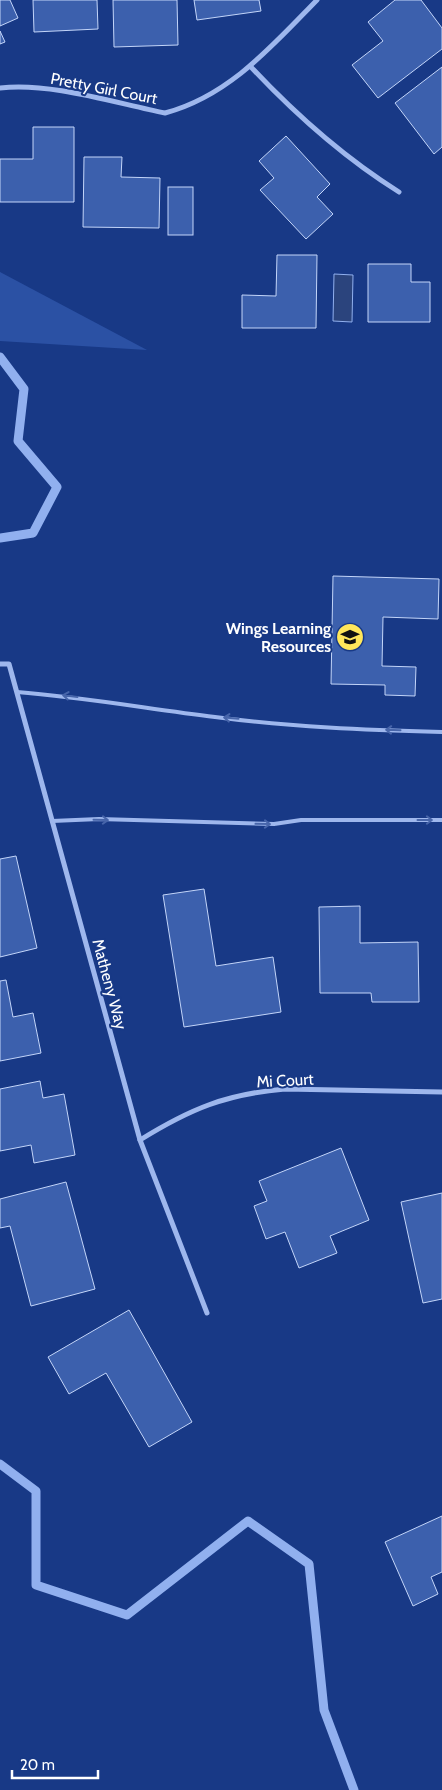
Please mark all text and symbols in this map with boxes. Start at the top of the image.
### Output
street label: Pretty Girl Court [49,69,159,108]
place label: Wings Learning Resources [226,619,331,656]
school or university icon: Wings Learning Resources [335,622,365,652]
one-way arrow [63,691,79,701]
one-way arrow [224,714,240,723]
one-way arrow [386,726,402,735]
one-way arrow [92,815,108,824]
one-way arrow [417,815,433,825]
one-way arrow [254,819,271,829]
street label: Matheny Way [88,937,131,1032]
street label: Mi Court [256,1069,315,1091]
scale bar [12,1748,99,1780]
text: 20 m [20,1756,55,1774]

